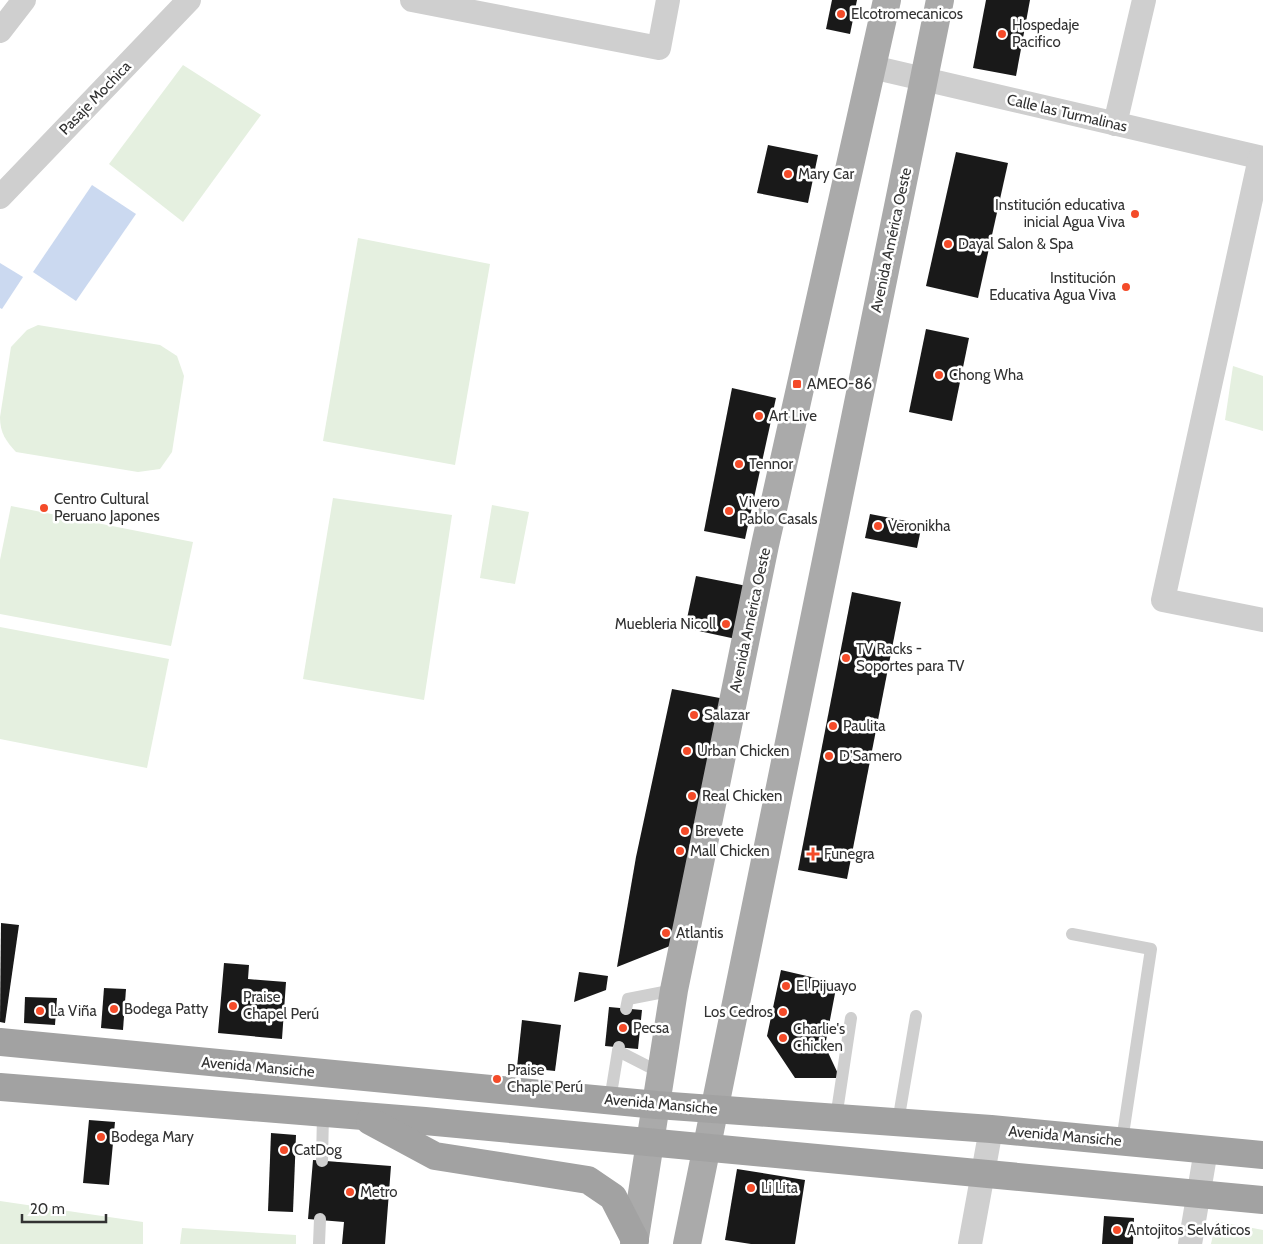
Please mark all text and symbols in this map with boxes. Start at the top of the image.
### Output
place label: Elcotromecanicos [851,5,963,23]
marker: Elcotromecanicos [835,8,847,20]
place label: Hospedaje Pacifico [1012,16,1080,51]
marker: Hospedaje Pacifico [996,28,1008,40]
street label: Pasaje Mochica [55,57,135,139]
street label: Calle las Turmalinas [1005,90,1129,136]
place label: Mary Car [798,165,854,183]
street label: Avenida América Oeste [867,166,915,314]
marker: Mary Car [782,168,794,180]
place label: Institución educativa inicial Agua Viva [995,196,1126,231]
marker: Institución educativa inicial Agua Viva [1129,208,1141,220]
place label: Dayal Salon & Spa [958,235,1074,253]
marker: Dayal Salon & Spa [942,238,954,250]
place label: Institución Educativa Agua Viva [989,269,1117,304]
marker: Institución Educativa Agua Viva [1120,281,1132,293]
place label: Chong Wha [949,366,1024,384]
marker: Chong Wha [933,369,945,381]
place label: AMEO-86 [807,375,872,393]
marker: AMEO-86 [791,378,803,390]
place label: Art Live [769,407,817,425]
marker: Art Live [753,410,765,422]
place label: Tennor [749,455,794,473]
marker: Tennor [733,458,745,470]
place label: Centro Cultural Peruano Japones [54,490,160,525]
place label: Vivero Pablo Casals [739,493,818,528]
marker: Centro Cultural Peruano Japones [38,502,50,514]
marker: Vivero Pablo Casals [723,505,735,517]
place label: Veronikha [888,517,951,535]
marker: Veronikha [872,520,884,532]
street label: Avenida América Oeste [726,546,774,694]
place label: Muebleria Nicoll [615,615,716,633]
marker: Muebleria Nicoll [720,618,732,630]
place label: TV Racks - Soportes para TV [856,640,965,675]
marker: TV Racks - Soportes para TV [840,652,852,664]
place label: Salazar [704,706,750,724]
marker: Salazar [688,709,700,721]
place label: Paulita [843,717,886,735]
marker: Paulita [827,720,839,732]
place label: Urban Chicken [697,742,789,760]
marker: Urban Chicken [681,745,693,757]
place label: D'Samero [839,747,902,765]
marker: D'Samero [823,750,835,762]
place label: Real Chicken [702,787,782,805]
marker: Real Chicken [686,790,698,802]
place label: Brevete [695,822,744,840]
marker: Brevete [679,825,691,837]
place label: Mall Chicken [690,842,770,860]
marker: Mall Chicken [674,845,686,857]
place label: Funegra [824,845,875,863]
marker: Funegra [806,847,820,861]
place label: Atlantis [676,924,723,942]
marker: Atlantis [660,927,672,939]
place label: El Pijuayo [796,977,857,995]
marker: El Pijuayo [780,980,792,992]
place label: Praise Chapel Perú [243,988,319,1023]
place label: Bodega Patty [124,1000,209,1018]
marker: Praise Chapel Perú [227,1000,239,1012]
place label: La Viña [50,1002,97,1020]
marker: Bodega Patty [108,1003,120,1015]
place label: Los Cedros [704,1003,773,1021]
marker: La Viña [34,1005,46,1017]
marker: Los Cedros [777,1006,789,1018]
place label: Pecsa [633,1019,670,1037]
place label: Charlie's Chicken [793,1020,845,1055]
marker: Pecsa [617,1022,629,1034]
marker: Charlie's Chicken [777,1032,789,1044]
street label: Avenida Mansiche [201,1053,316,1081]
place label: Praise Chaple Perú [507,1061,583,1096]
marker: Praise Chaple Perú [491,1073,503,1085]
street label: Avenida Mansiche [604,1090,719,1118]
street label: Avenida Mansiche [1008,1122,1123,1150]
place label: Bodega Mary [111,1128,194,1146]
marker: Bodega Mary [95,1131,107,1143]
place label: CatDog [294,1141,342,1159]
marker: CatDog [278,1144,290,1156]
place label: Li Lita [761,1179,799,1197]
marker: Li Lita [745,1182,757,1194]
place label: Metro [360,1183,398,1201]
marker: Metro [344,1186,356,1198]
scale bar [22,1192,106,1224]
text: 20 m [30,1200,65,1218]
place label: Antojitos Selváticos [1127,1221,1251,1239]
marker: Antojitos Selváticos [1111,1224,1123,1236]

